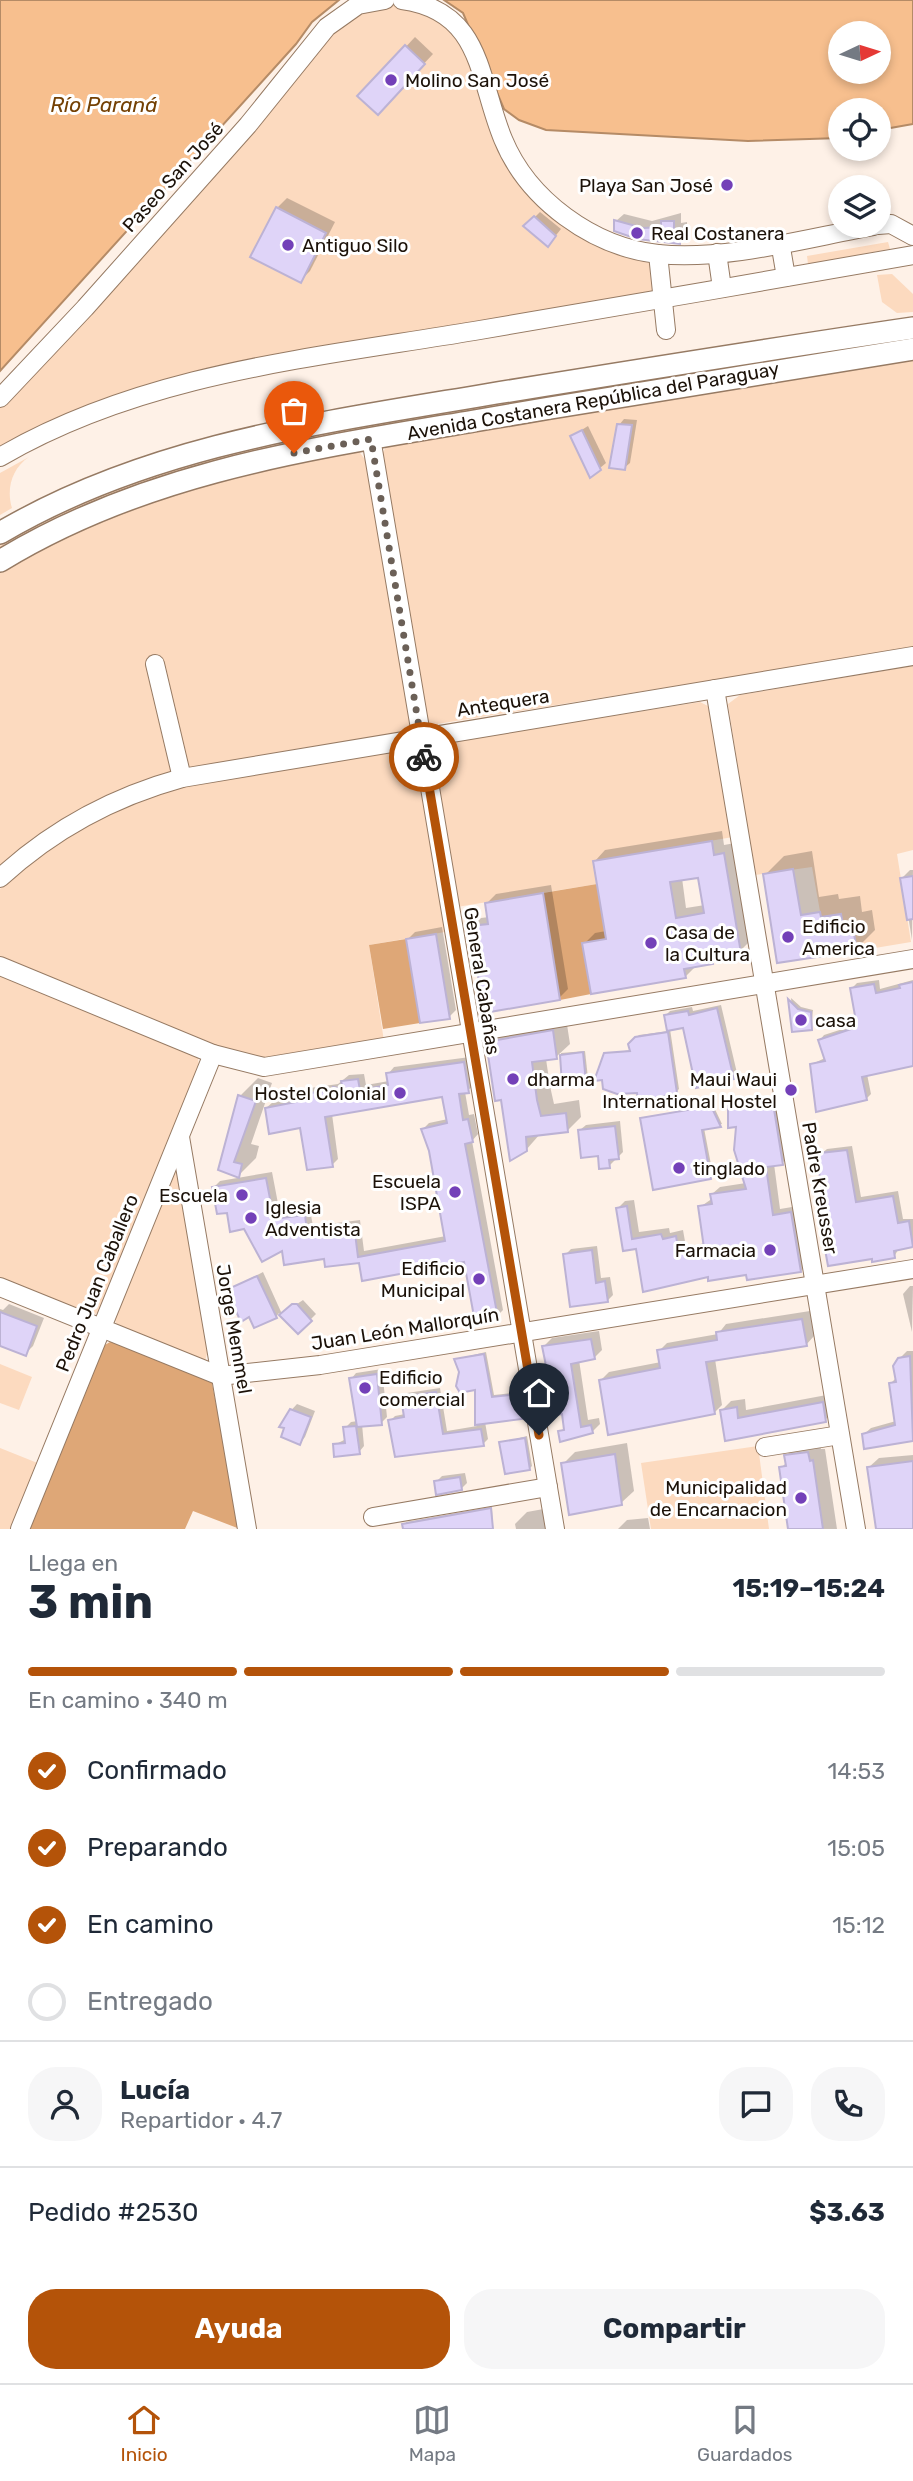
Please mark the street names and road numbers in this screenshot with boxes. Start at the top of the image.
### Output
street label: Paseo San José [118,117,228,237]
street label: Avenida Costanera República del Paraguay [405,357,781,445]
street label: Antequera [455,684,551,722]
street label: General Cabañas [459,906,505,1056]
street label: Padre Kreusser [797,1120,843,1257]
street label: Pedro Juan Caballero [51,1191,143,1375]
street label: Jorge Memmel [211,1262,257,1396]
street label: Juan León Mallorquín [309,1303,501,1355]

